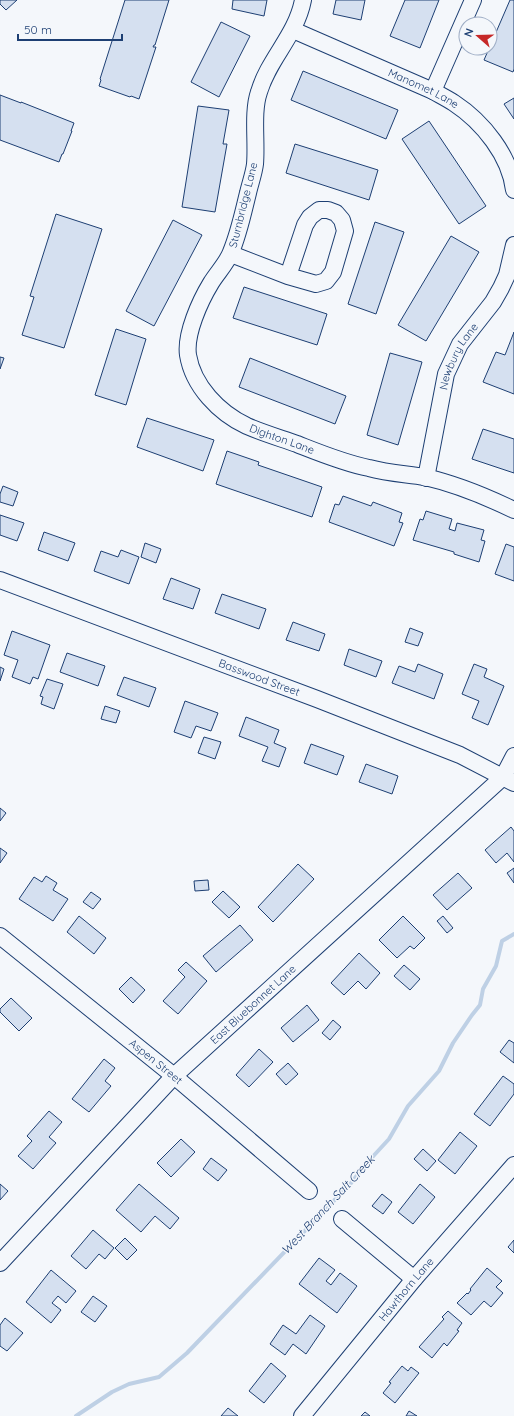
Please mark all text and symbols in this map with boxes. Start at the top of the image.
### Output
scale bar [18,16,122,42]
north arrow [458,16,498,56]
text: 50 m [24,22,52,37]
text: N [461,26,477,39]
street label: Manomet Lane [386,65,462,111]
street label: Sturnbridge Lane [226,161,260,249]
street label: Newbury Lane [436,320,481,391]
street label: Dighton Lane [247,421,317,457]
street label: Basswood Street [217,656,302,699]
street label: East Bluebonnet Lane [207,962,299,1047]
street label: Aspen Street [126,1036,186,1087]
water label: West Branch Salt Creek [278,1151,379,1257]
street label: Hawthorn Lane [375,1255,437,1324]

